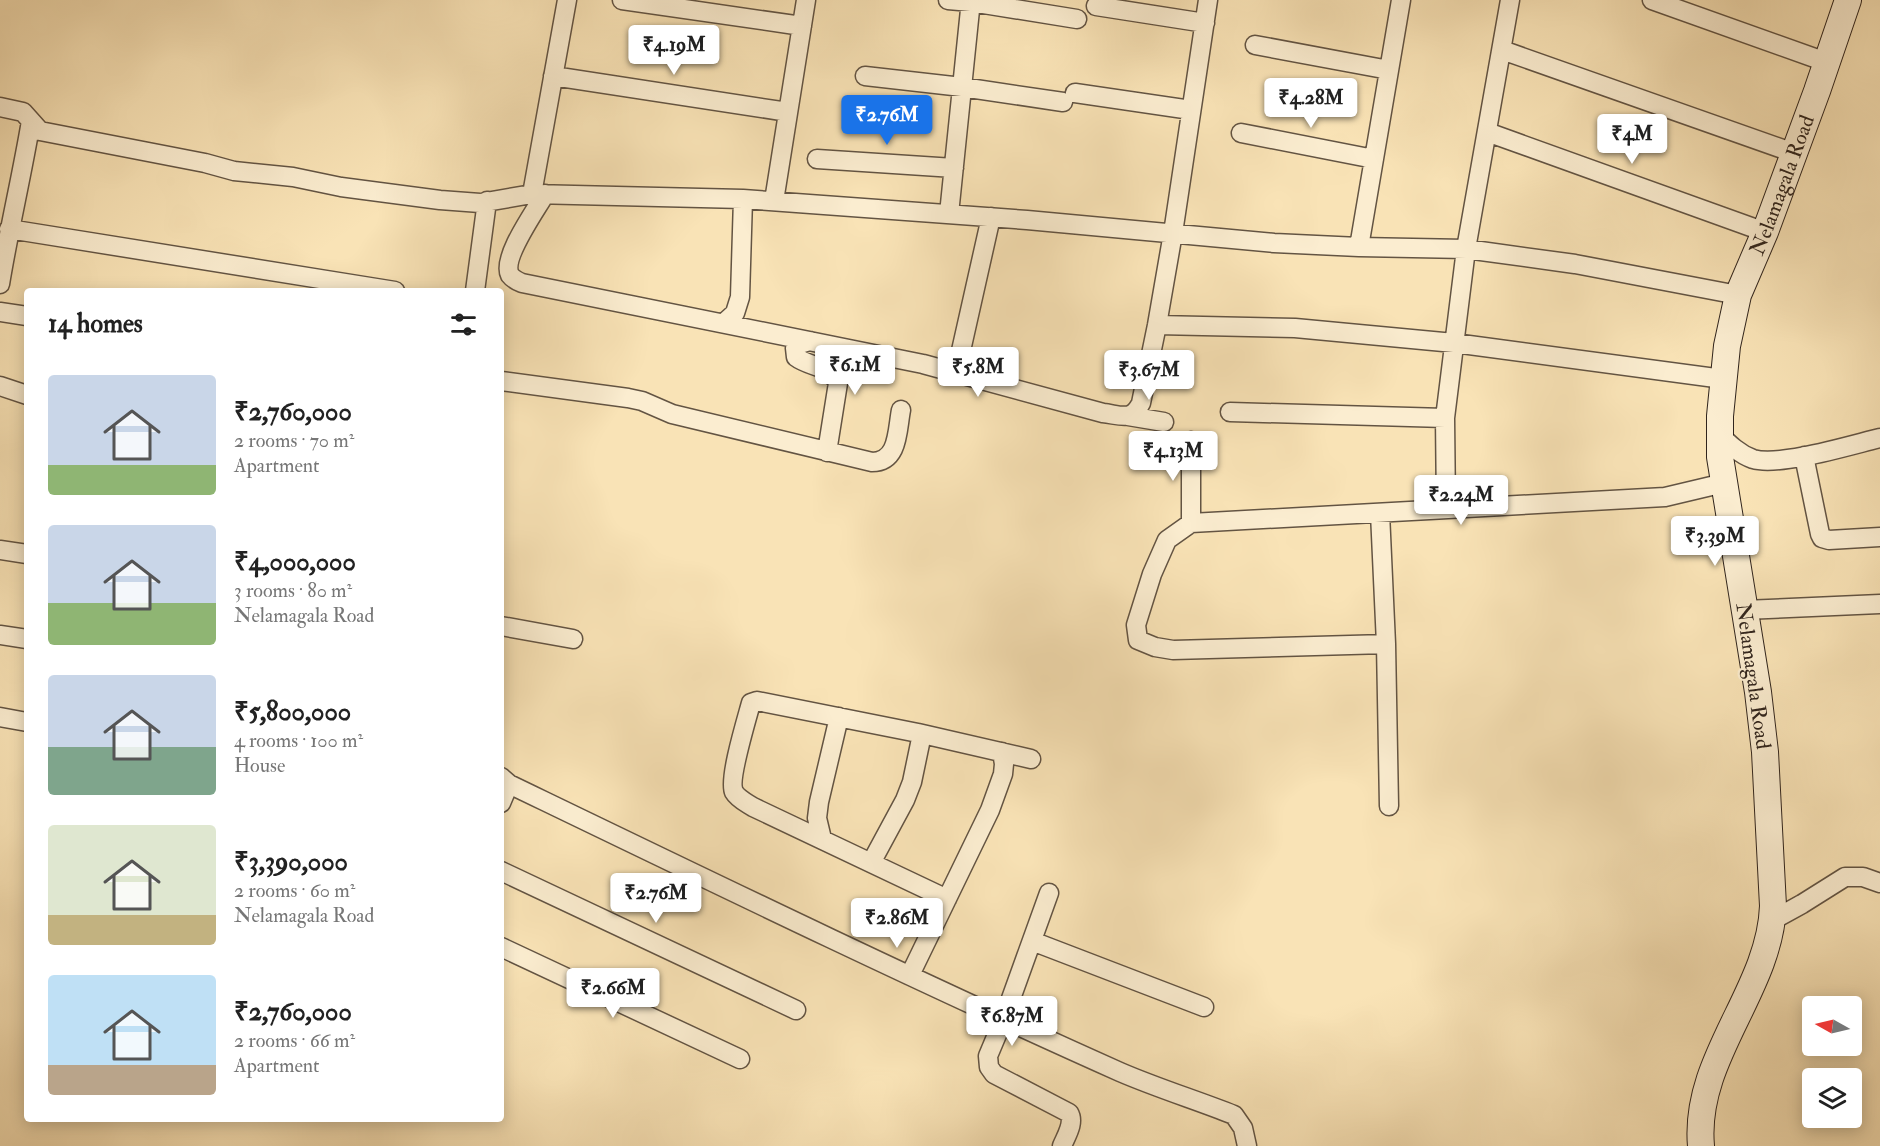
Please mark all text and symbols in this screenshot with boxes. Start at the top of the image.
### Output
pin: ₹4.19M [625,25,723,76]
text: ₹4.19M [642,32,706,57]
pin: ₹4.28M [1262,78,1360,129]
text: ₹4.28M [1278,85,1344,110]
pin: ₹2.76M [838,95,936,146]
text: ₹2.76M [855,102,919,127]
street label: Nelamagala Road [1743,111,1821,259]
pin: ₹4M [1603,114,1661,165]
text: ₹4M [1611,121,1653,146]
text: 14 homes [48,308,143,340]
icon: filters [447,308,480,341]
pin: ₹6.1M [813,345,897,396]
pin: ₹5.8M [936,347,1020,398]
pin: ₹3.67M [1100,350,1198,401]
text: ₹6.1M [829,352,881,377]
text: ₹5.8M [952,354,1004,379]
text: ₹3.67M [1118,357,1180,382]
text: ₹2,760,000 [234,396,352,428]
icon: home [96,399,168,471]
text: 2 rooms · 70 m² [234,428,354,453]
pin: ₹4.13M [1124,431,1222,482]
text: ₹4.13M [1143,438,1203,463]
text: Apartment [234,453,319,478]
pin: ₹2.24M [1412,475,1510,526]
text: ₹2.24M [1428,482,1494,507]
pin: ₹3.39M [1666,516,1764,567]
text: ₹3.39M [1685,523,1745,548]
text: ₹4,000,000 [234,546,356,578]
icon: home [96,549,168,621]
text: 3 rooms · 80 m² [234,578,352,603]
street label: Nelamagala Road [1729,601,1777,752]
text: Nelamagala Road [234,603,374,628]
text: ₹5,800,000 [234,696,351,728]
icon: home [96,699,168,771]
text: 4 rooms · 100 m² [234,728,363,753]
text: House [234,753,285,778]
text: ₹3,390,000 [234,846,348,878]
icon: home [96,849,168,921]
pin: ₹2.76M [607,873,705,924]
text: 2 rooms · 60 m² [234,878,355,903]
text: ₹2.76M [624,880,688,905]
pin: ₹2.86M [848,898,946,949]
text: Nelamagala Road [234,903,374,928]
text: ₹2.86M [865,905,929,930]
pin: ₹2.66M [564,968,662,1019]
text: ₹2.66M [581,975,645,1000]
text: ₹2,760,000 [234,996,352,1028]
pin: ₹6.87M [963,996,1061,1047]
north arrow [1802,996,1862,1056]
map controls [1802,996,1862,1128]
icon: home [96,999,168,1071]
text: ₹6.87M [980,1003,1044,1028]
text: 2 rooms · 66 m² [234,1028,355,1053]
text: Apartment [234,1053,319,1078]
button: layers [1802,1068,1862,1128]

